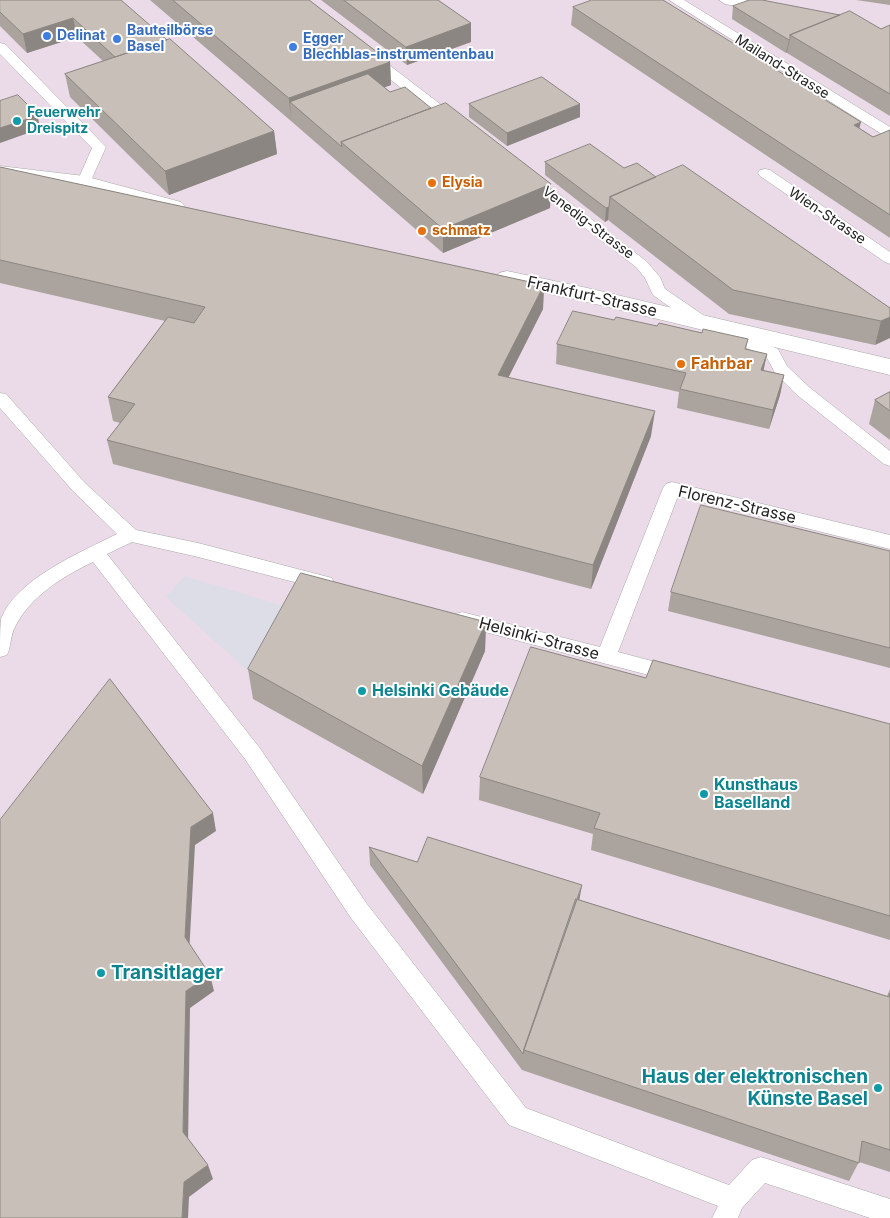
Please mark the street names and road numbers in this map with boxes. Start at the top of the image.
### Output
street label: Mailand-Strasse [732,31,832,103]
street label: Venedig-Strasse [539,183,637,263]
street label: Wien-Strasse [785,184,869,248]
street label: Frankfurt-Strasse [525,273,659,321]
street label: Florenz-Strasse [676,482,798,528]
street label: Helsinki-Strasse [477,614,601,664]

